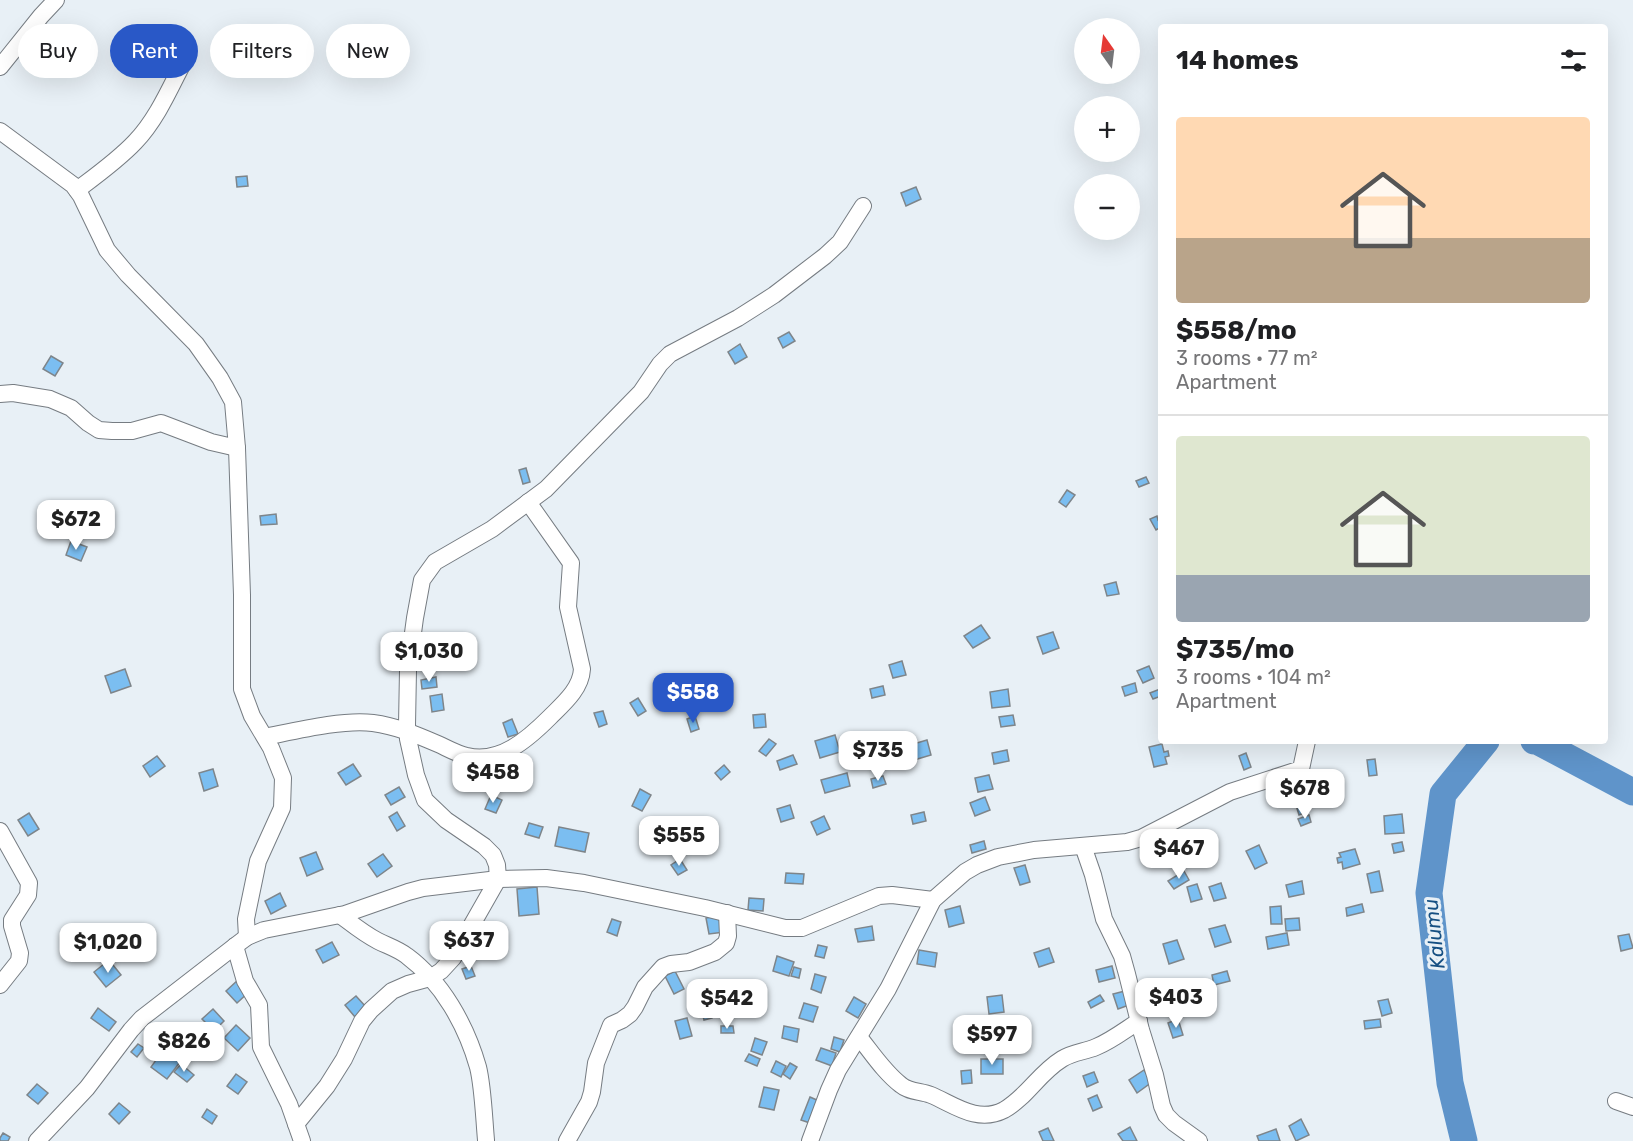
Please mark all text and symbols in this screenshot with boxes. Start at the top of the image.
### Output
north arrow [1074,18,1140,84]
map controls [1074,18,1140,240]
chip: Buy [18,24,98,78]
chip: Rent [110,24,198,78]
chip: Filters [210,24,314,78]
chip: New [326,24,410,78]
icon: filters [1557,44,1590,77]
text: 14 homes [1176,45,1299,76]
button: + [1074,96,1140,162]
icon: home [1329,156,1437,264]
button: − [1074,174,1140,240]
text: $558/mo [1176,315,1297,346]
text: 3 rooms · 77 m² [1176,346,1318,370]
text: Apartment [1176,370,1277,394]
icon: home [1329,475,1437,583]
pin: $672 [40,500,112,551]
text: $672 [51,507,101,531]
pin: $1,030 [380,632,478,683]
text: $735/mo [1176,634,1294,665]
text: $1,030 [394,639,464,663]
text: 3 rooms · 104 m² [1176,665,1331,689]
pin: $558 [657,673,729,724]
text: $558 [667,680,719,704]
text: Apartment [1176,689,1277,713]
pin: $735 [842,731,914,782]
text: $735 [853,738,903,762]
pin: $458 [457,753,529,804]
text: $458 [466,760,520,784]
pin: $678 [1269,769,1341,820]
text: $678 [1280,776,1330,800]
pin: $555 [643,816,715,867]
text: $555 [653,823,705,847]
pin: $467 [1143,829,1215,880]
text: $467 [1154,836,1204,860]
water label: Kalumu [1418,898,1450,970]
pin: $637 [433,921,505,972]
pin: $1,020 [59,923,157,974]
text: $637 [443,928,495,952]
text: $1,020 [74,930,142,954]
pin: $403 [1140,978,1212,1029]
pin: $542 [691,979,763,1030]
text: $403 [1149,985,1203,1009]
text: $542 [701,986,753,1010]
pin: $597 [956,1015,1028,1066]
pin: $826 [148,1022,220,1073]
text: $597 [967,1022,1017,1046]
text: $826 [158,1029,210,1053]

